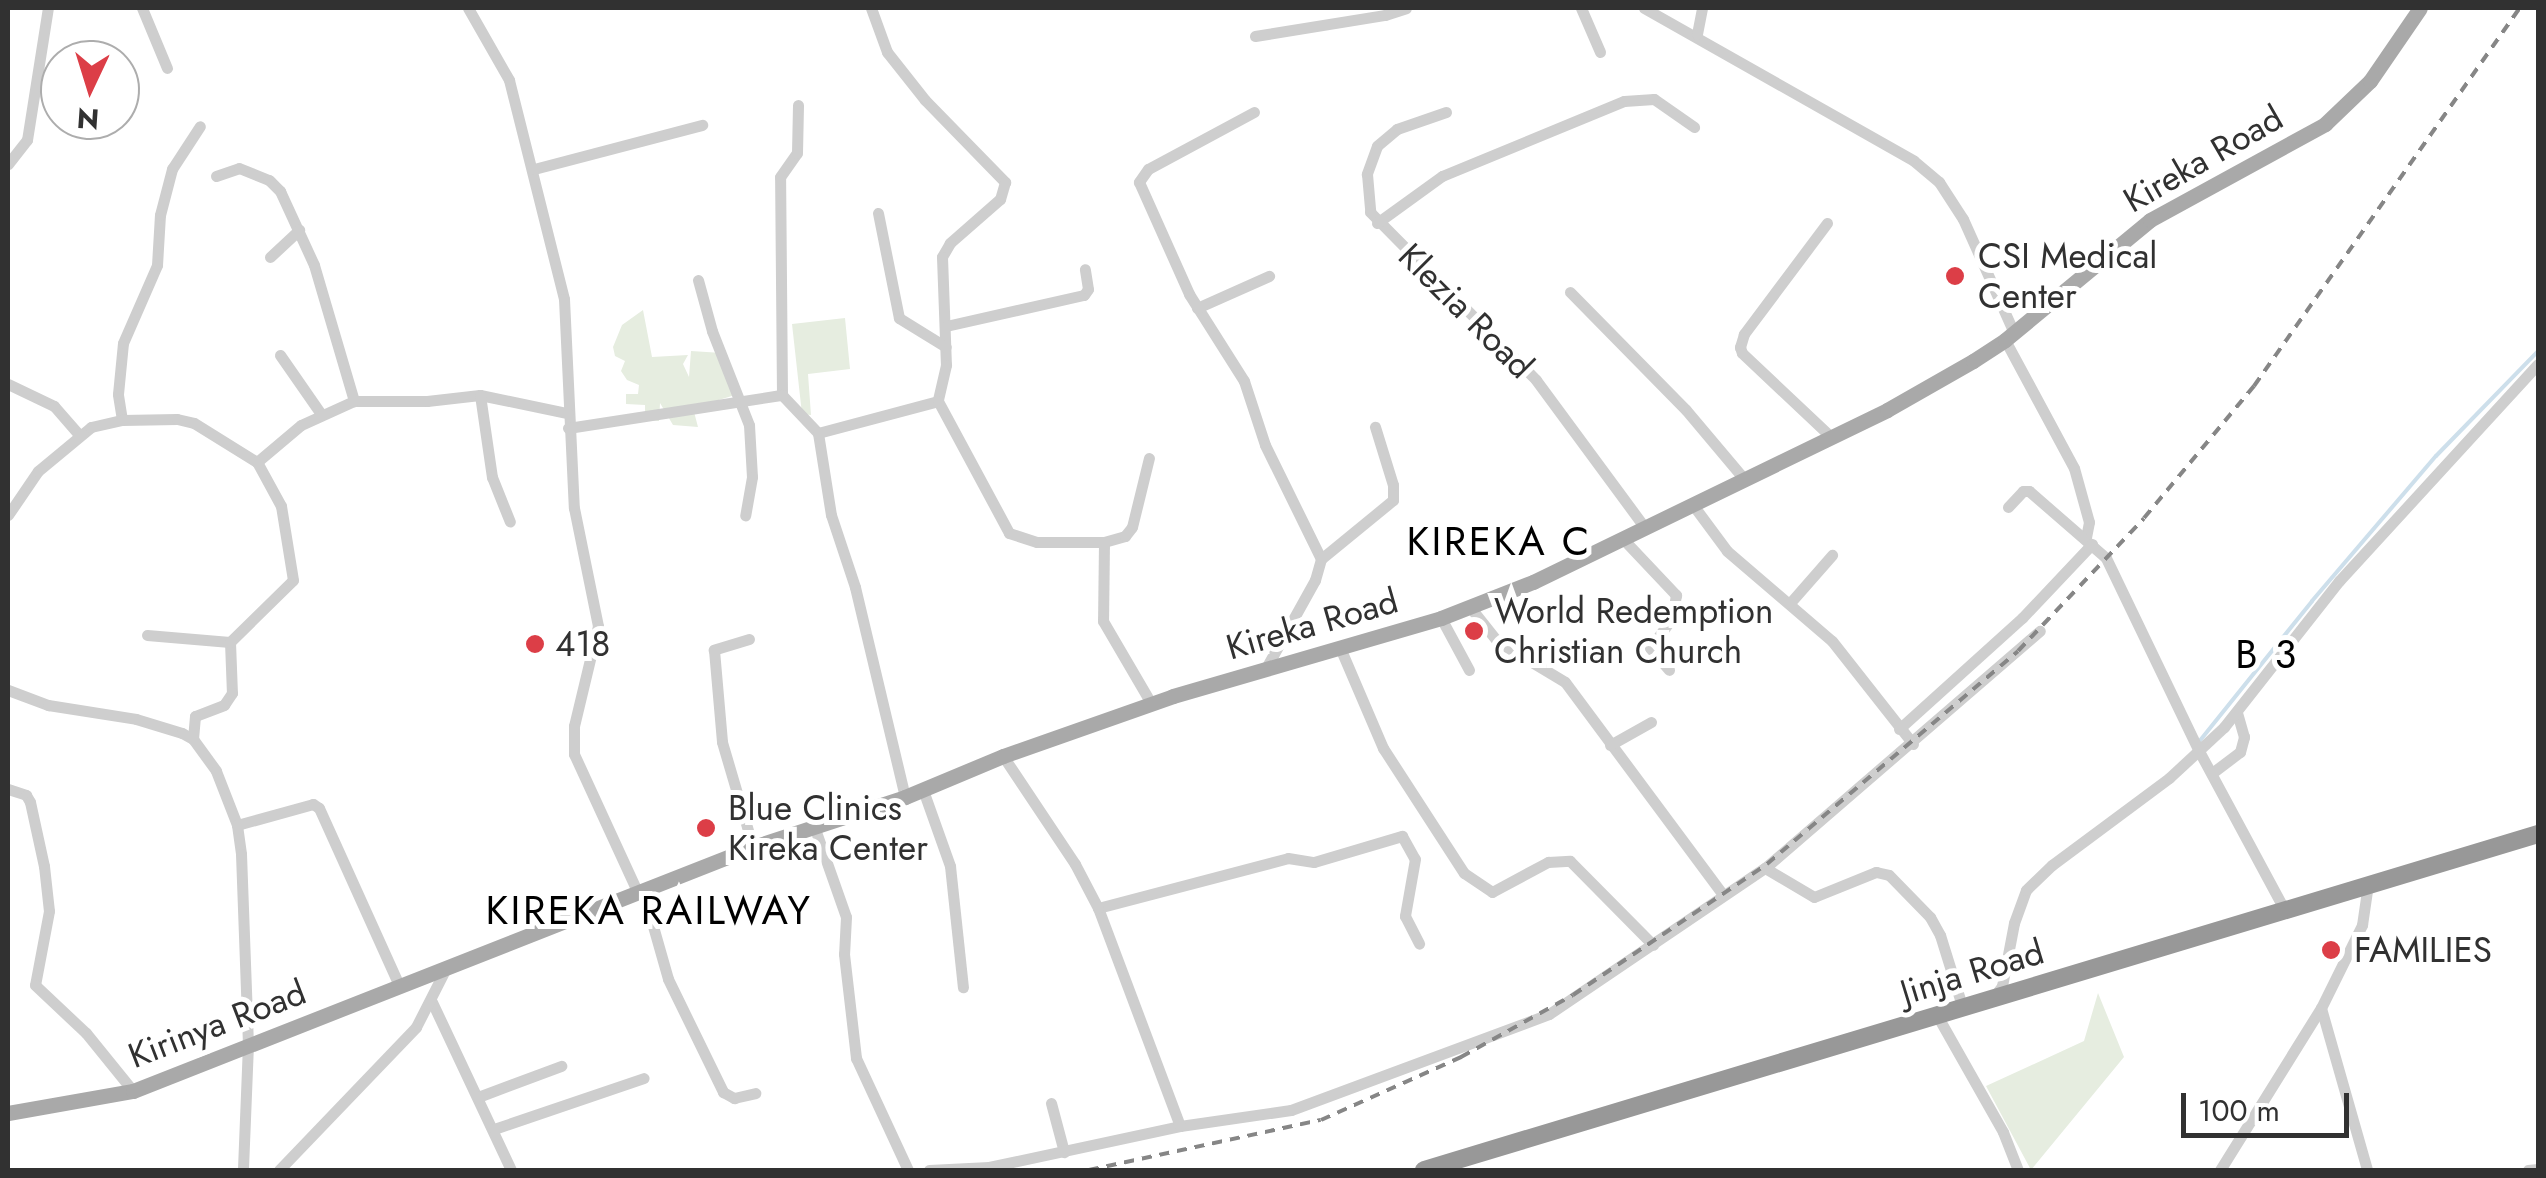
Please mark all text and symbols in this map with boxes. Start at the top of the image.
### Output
north arrow [40,40,140,140]
text: N [75,97,101,140]
street label: Kireka Road [2116,97,2290,221]
street label: Klezia Road [1390,235,1542,387]
place label: CSI Medical Center [1978,235,2157,317]
marker: CSI Medical Center [1942,263,1968,289]
district label: KIREKA C [1406,517,1592,565]
street label: Kireka Road [1221,579,1403,669]
place label: World Redemption Christian Church [1494,590,1773,672]
marker: World Redemption Christian Church [1463,620,1485,642]
place label: 418 [555,623,610,665]
district label: B 3 [2235,630,2299,678]
marker: 418 [524,633,546,655]
place label: Blue Clinics Kireka Center [728,787,928,869]
marker: Blue Clinics Kireka Center [693,815,719,841]
district label: KIREKA RAILWAY [485,886,813,934]
place label: FAMILIES [2354,929,2492,971]
street label: Jinja Road [1895,930,2049,1014]
marker: FAMILIES [2318,937,2344,963]
street label: Kirinya Road [122,971,312,1077]
scale bar [2186,1073,2354,1135]
text: 100 m [2198,1089,2280,1132]

